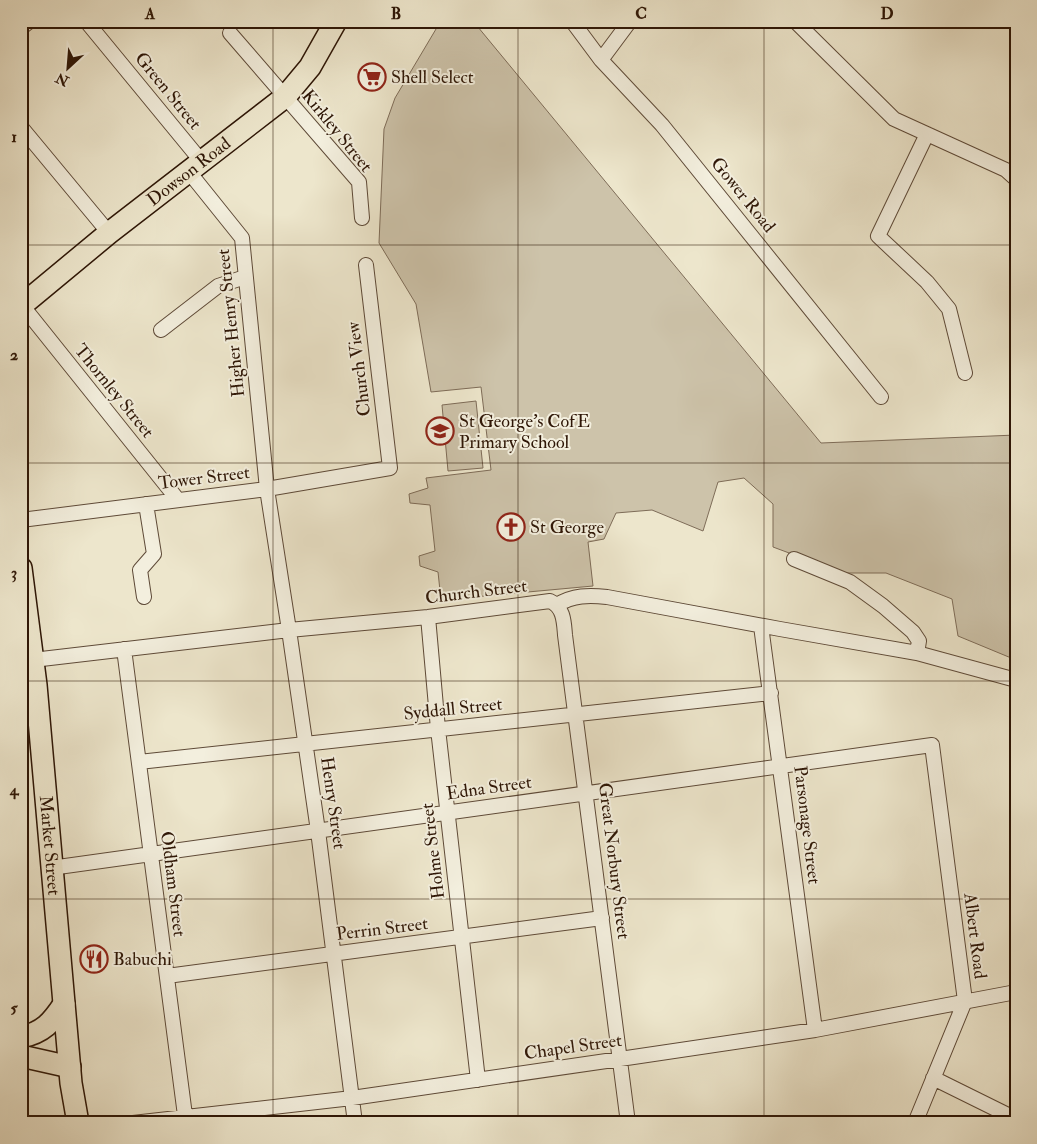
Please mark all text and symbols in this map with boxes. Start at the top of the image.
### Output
text: A [144,4,156,24]
text: B [391,4,401,24]
text: C [635,4,647,24]
text: D [880,4,894,24]
north arrow [42,42,92,92]
street label: Green Street [130,48,206,135]
supermarket icon: Shell Select [357,62,387,92]
place label: Shell Select [391,66,474,89]
text: N [53,69,73,90]
street label: Kirkley Street [297,85,377,177]
text: 1 [11,127,17,147]
street label: Dowson Road [142,132,235,211]
street label: Gower Road [706,153,780,237]
street label: Higher Henry Street [212,248,250,398]
street label: Church View [342,320,376,418]
street label: Thornley Street [69,339,159,443]
text: 2 [10,345,18,365]
place label: St George's CofE Primary School [459,410,590,454]
school or university icon: St George's CofE Primary School [425,416,455,446]
street label: Tower Street [157,461,251,495]
church icon: St George [496,512,526,542]
place label: St George [530,516,604,539]
text: 3 [11,563,17,583]
street label: Church Street [424,574,528,610]
street label: Syddall Street [403,692,504,726]
street label: Henry Street [315,755,351,851]
street label: Parsonage Street [788,764,826,886]
street label: Edna Street [445,771,533,805]
text: 4 [9,780,20,800]
street label: Great Norbury Street [593,782,635,941]
street label: Market Street [34,794,66,897]
street label: Holme Street [416,802,450,900]
street label: Oldham Street [155,830,191,938]
street label: Albert Road [958,891,992,980]
street label: Perrin Street [335,912,429,946]
restaurant icon: Babuchi [79,944,109,974]
place label: Babuchi [113,948,172,971]
text: 5 [10,998,18,1018]
street label: Chapel Street [523,1029,623,1065]

